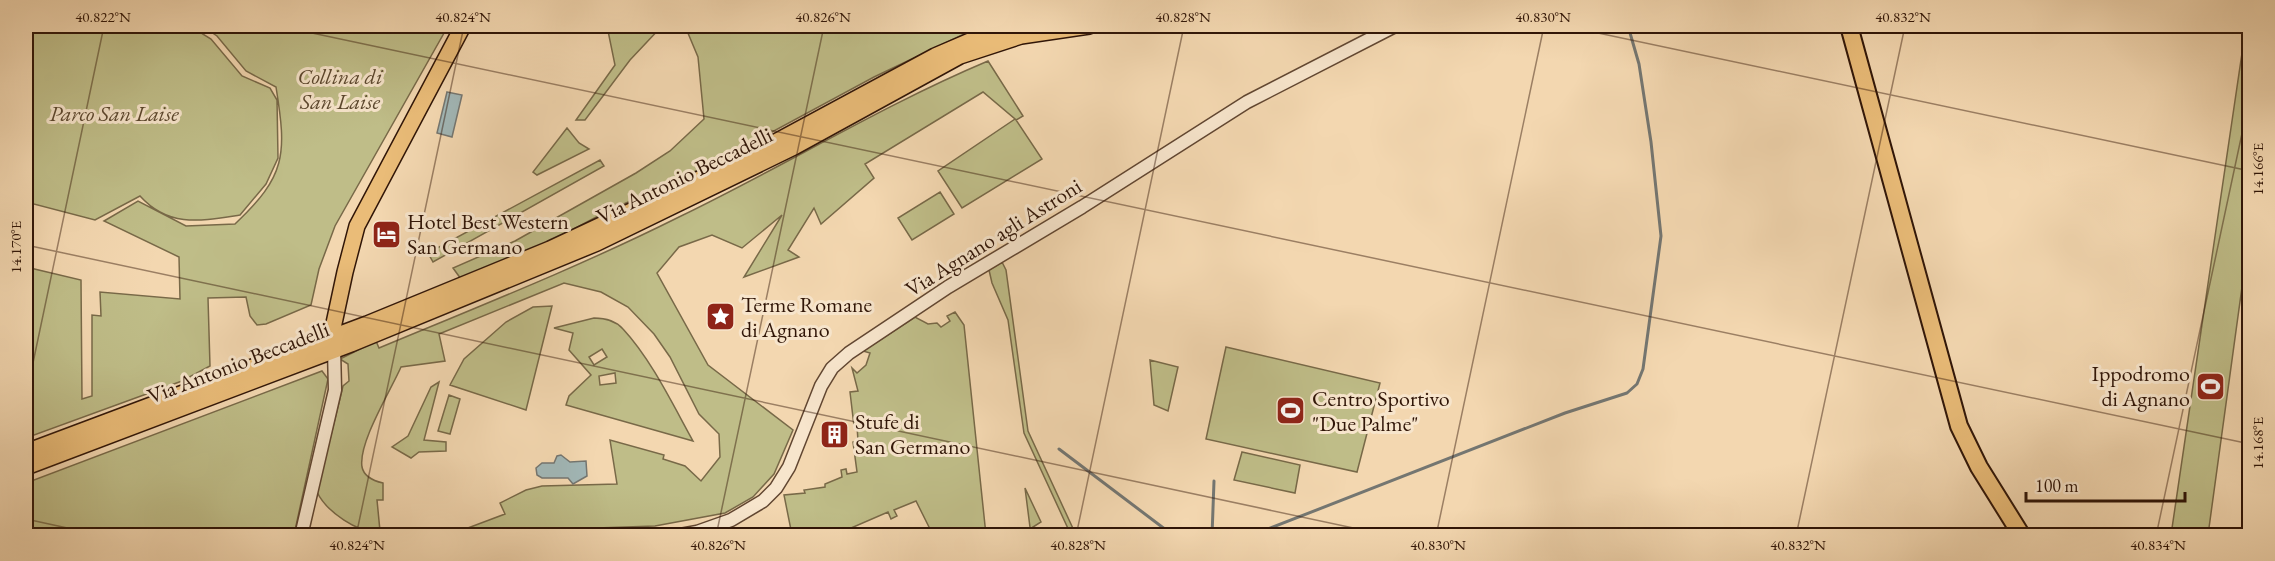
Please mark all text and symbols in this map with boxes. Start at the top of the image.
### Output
text: 40.822°N [75,7,131,26]
text: 40.824°N [435,7,491,26]
text: 40.826°N [795,7,851,26]
text: 40.828°N [1155,7,1211,26]
text: 40.830°N [1515,7,1571,26]
text: 40.832°N [1875,7,1931,26]
park label: Collina di San Laise [298,62,384,116]
park label: Parco San Laise [49,99,179,128]
street label: Via Antonio Beccadelli [591,120,777,231]
text: 14.166°E [2248,142,2267,195]
street label: Via Agnano agli Astroni [900,171,1087,303]
place label: Hotel Best Western San Germano [407,207,569,261]
hotel icon: Hotel Best Western San Germano [370,218,402,250]
text: 14.170°E [6,220,25,273]
place label: Terme Romane di Agnano [741,290,873,344]
place icon: Terme Romane di Agnano [704,301,736,333]
street label: Via Antonio Beccadelli [143,314,333,411]
place label: Ippodromo di Agnano [2091,359,2190,413]
sports icon: Ippodromo di Agnano [2195,370,2227,402]
place label: Centro Sportivo "Due Palme" [1312,384,1450,438]
sports icon: Centro Sportivo "Due Palme" [1275,395,1307,427]
place label: Stufe di San Germano [855,407,971,461]
text: 14.168°E [2248,416,2267,469]
building icon: Stufe di San Germano [818,418,850,450]
scale bar [2026,465,2185,503]
text: 100 m [2035,474,2079,497]
text: 40.824°N [329,535,385,554]
text: 40.826°N [690,535,746,554]
text: 40.828°N [1050,535,1106,554]
text: 40.830°N [1410,535,1466,554]
text: 40.832°N [1770,535,1826,554]
text: 40.834°N [2130,535,2186,554]

